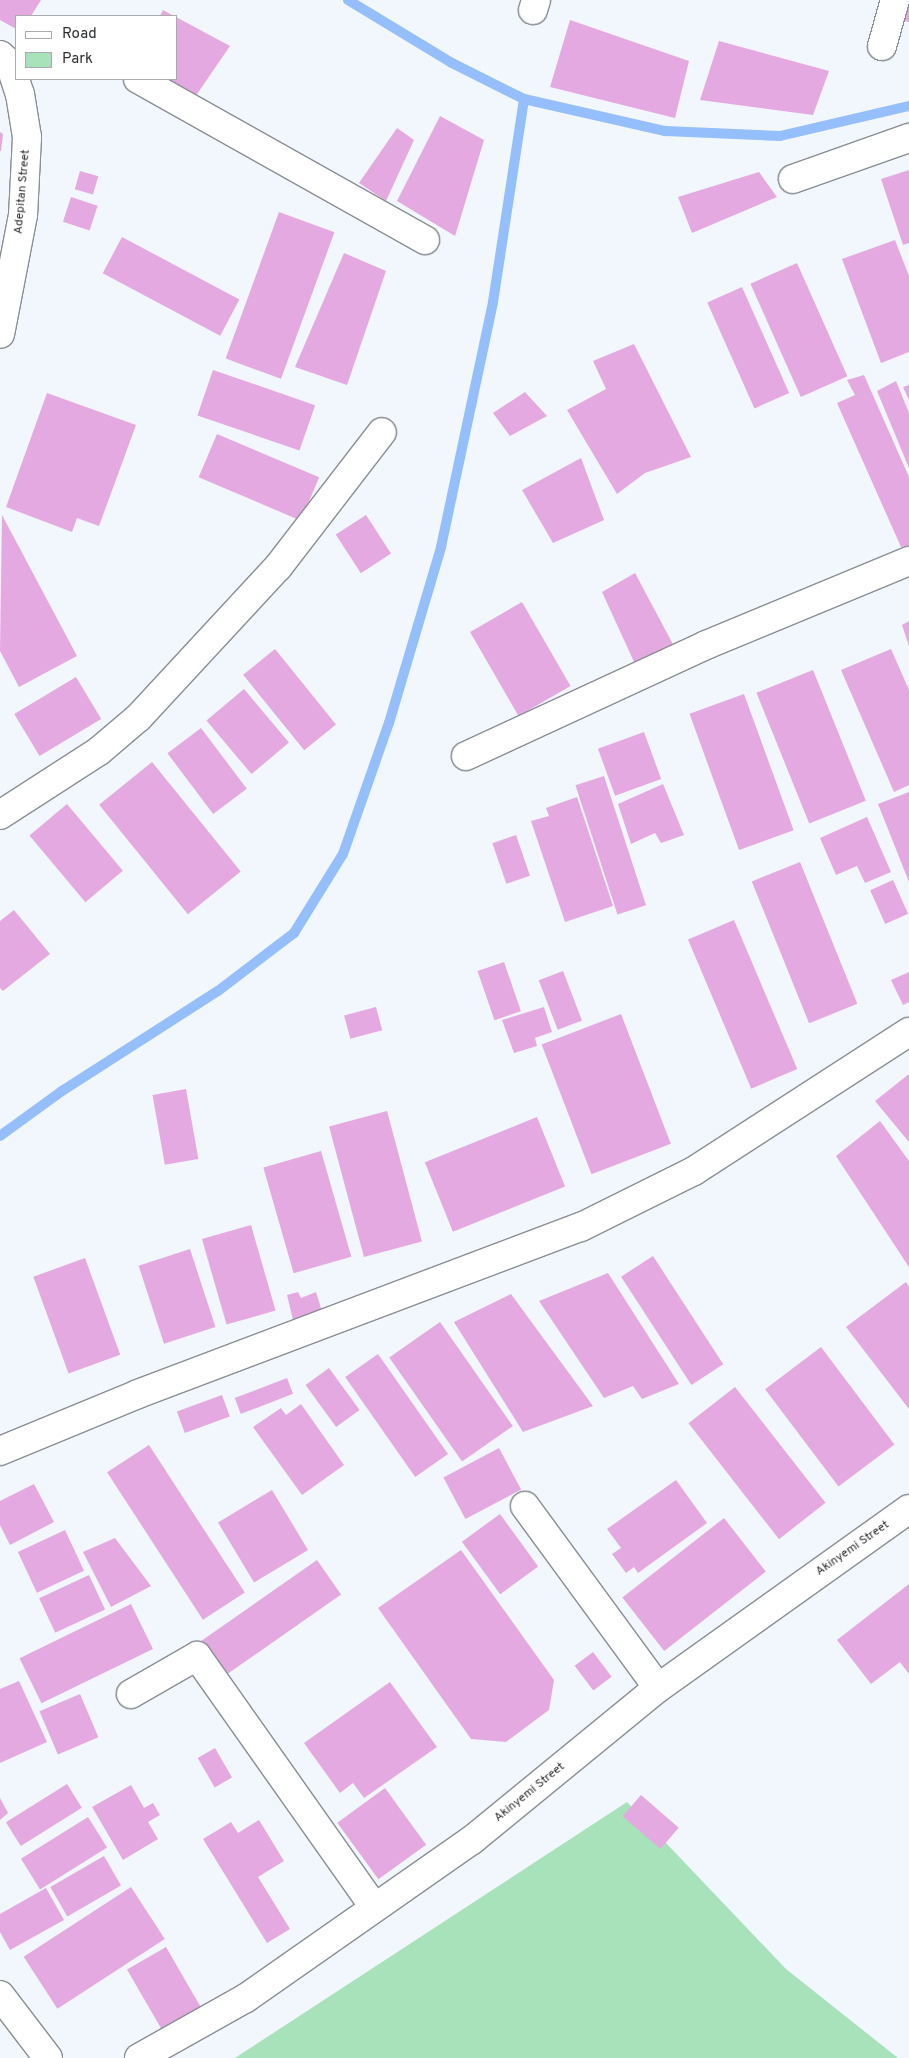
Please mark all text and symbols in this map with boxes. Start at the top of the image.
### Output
legend [15,15,178,80]
text: Road [62,25,97,44]
text: Park [62,50,93,69]
street label: Adepitan Street [12,149,34,235]
street label: Akinyemi Street [814,1518,892,1580]
street label: Akinyemi Street [492,1760,568,1826]

